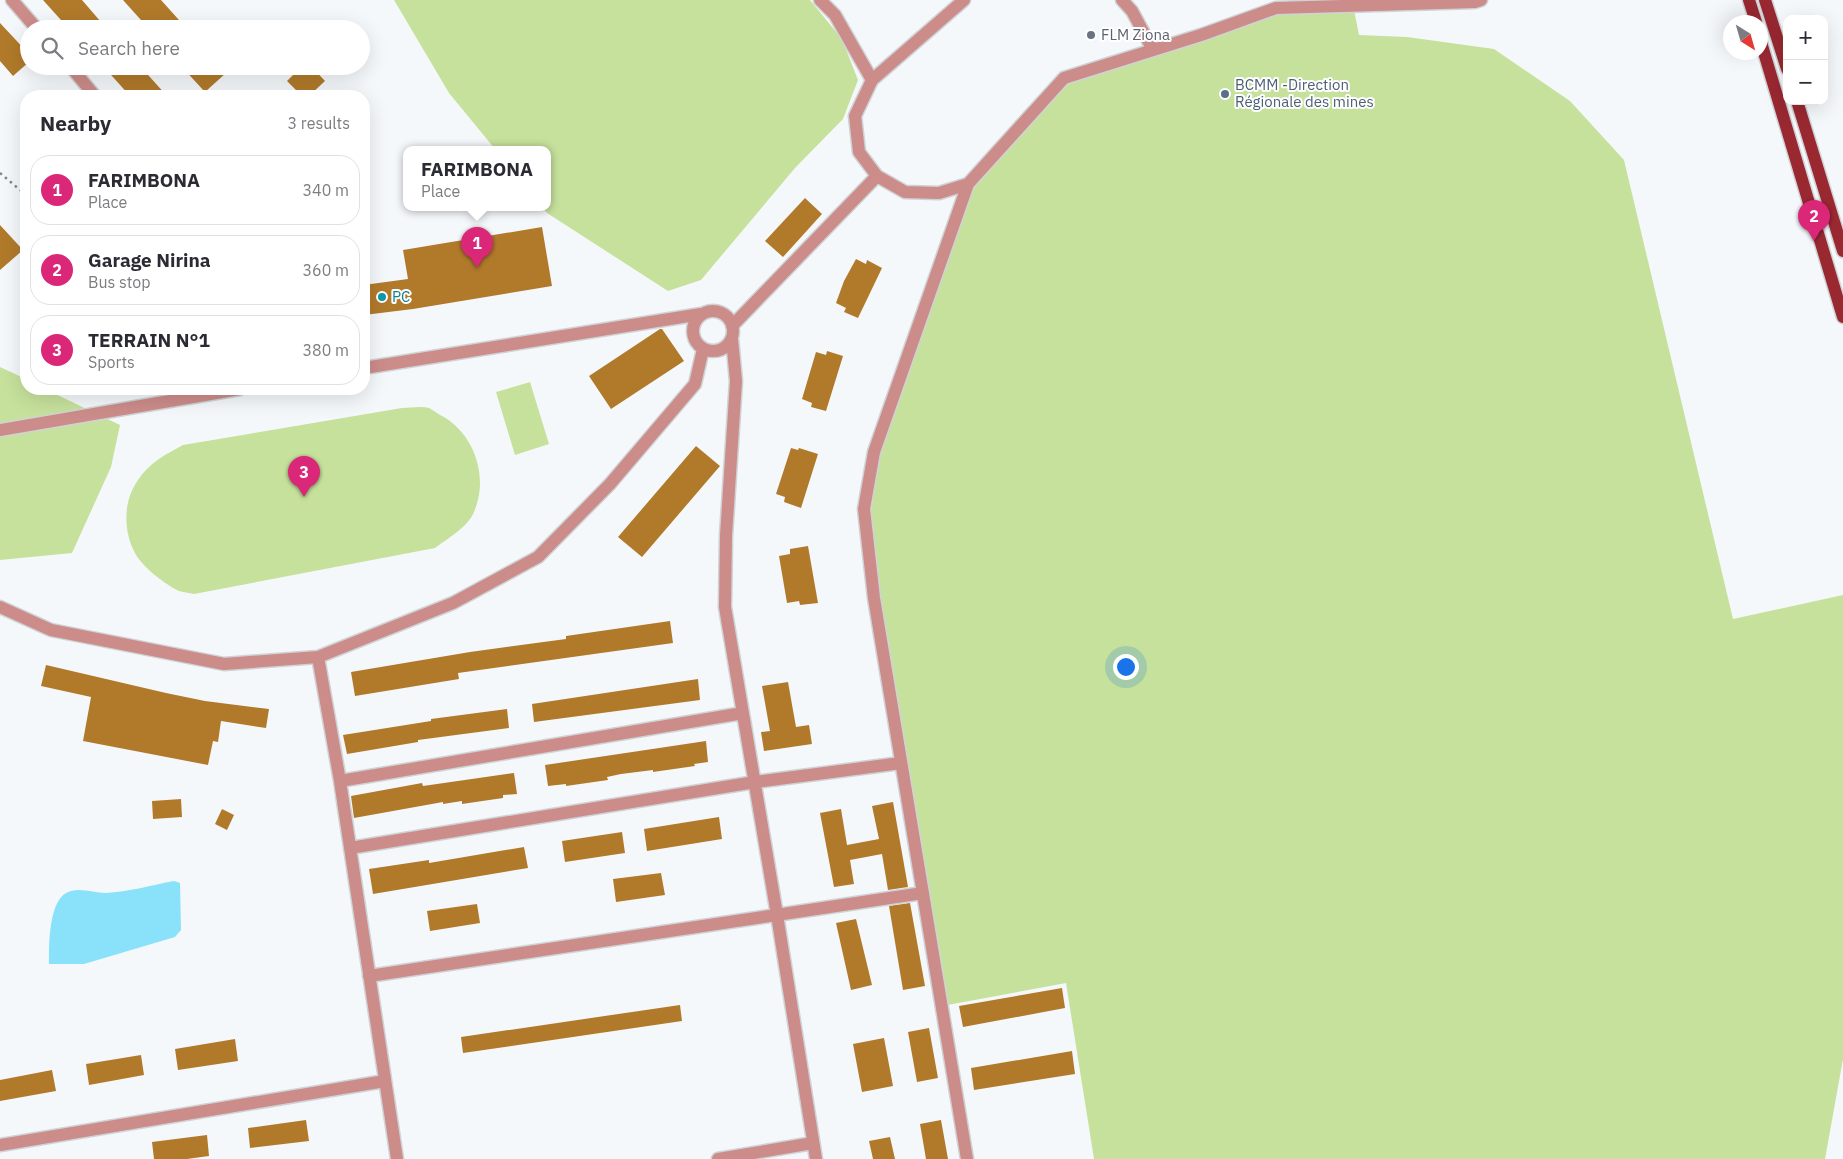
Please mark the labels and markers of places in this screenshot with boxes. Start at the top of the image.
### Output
place label: FLM Ziona [1101,25,1170,44]
marker: FLM Ziona [1085,29,1097,41]
place label: BCMM -Direction Régionale des mines [1235,75,1374,111]
marker: BCMM -Direction Régionale des mines [1219,88,1231,100]
pin: 2 [1798,200,1830,241]
pin: 1 [461,227,493,268]
place label: PC [392,287,410,306]
marker: PC [376,291,388,303]
pin: 3 [288,456,320,497]

